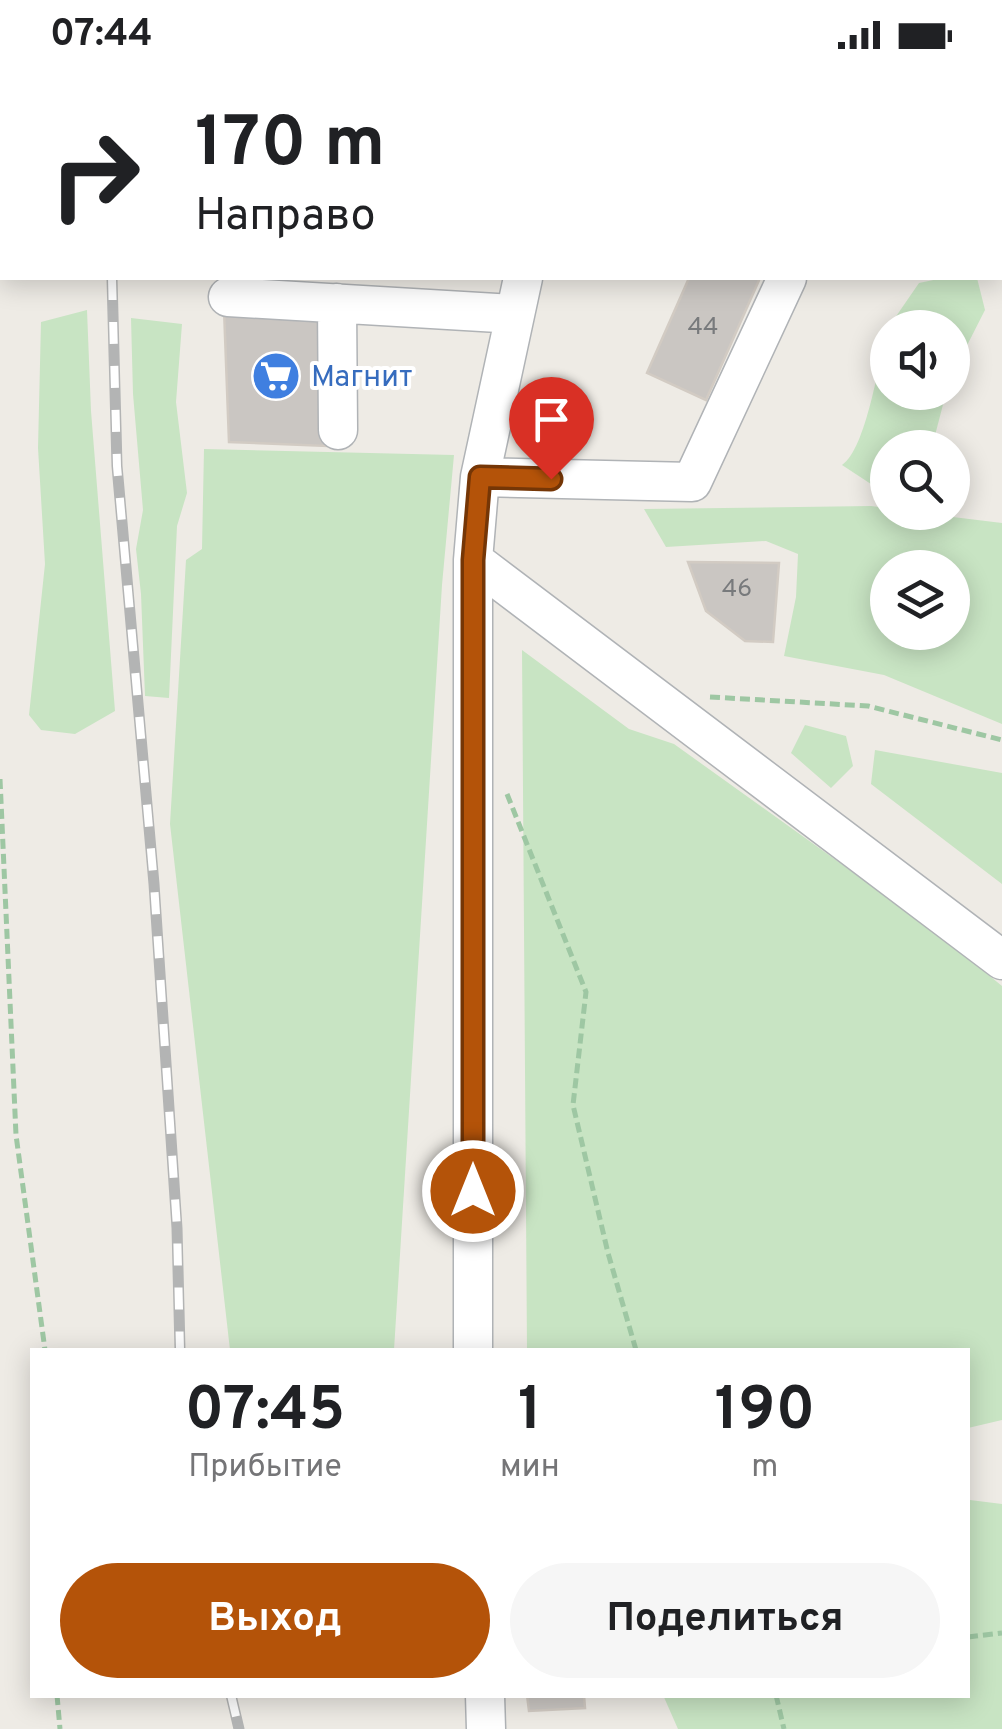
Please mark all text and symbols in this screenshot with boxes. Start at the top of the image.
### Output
text: 07:44 [50,11,153,60]
text: 170 m [195,102,385,191]
icon: right [30,110,160,240]
text: Направо [195,189,376,246]
map controls [870,310,970,650]
button: sound [870,310,970,410]
house number: 44 [687,312,719,344]
supermarket icon: Магнит [250,350,302,402]
place label: Магнит [311,360,413,397]
pin [509,377,594,480]
icon: arrive [524,392,579,447]
button: search [870,430,970,530]
button: layers [870,550,970,650]
house number: 46 [722,574,752,606]
position arrow [421,1139,525,1243]
text: 07:45 [185,1375,345,1451]
text: 1 [518,1375,542,1451]
text: 190 [715,1375,815,1451]
text: Прибытие [188,1448,342,1488]
text: мин [500,1448,560,1488]
text: m [751,1448,778,1488]
button: Выход [60,1563,490,1678]
button: Поделиться [510,1563,940,1678]

